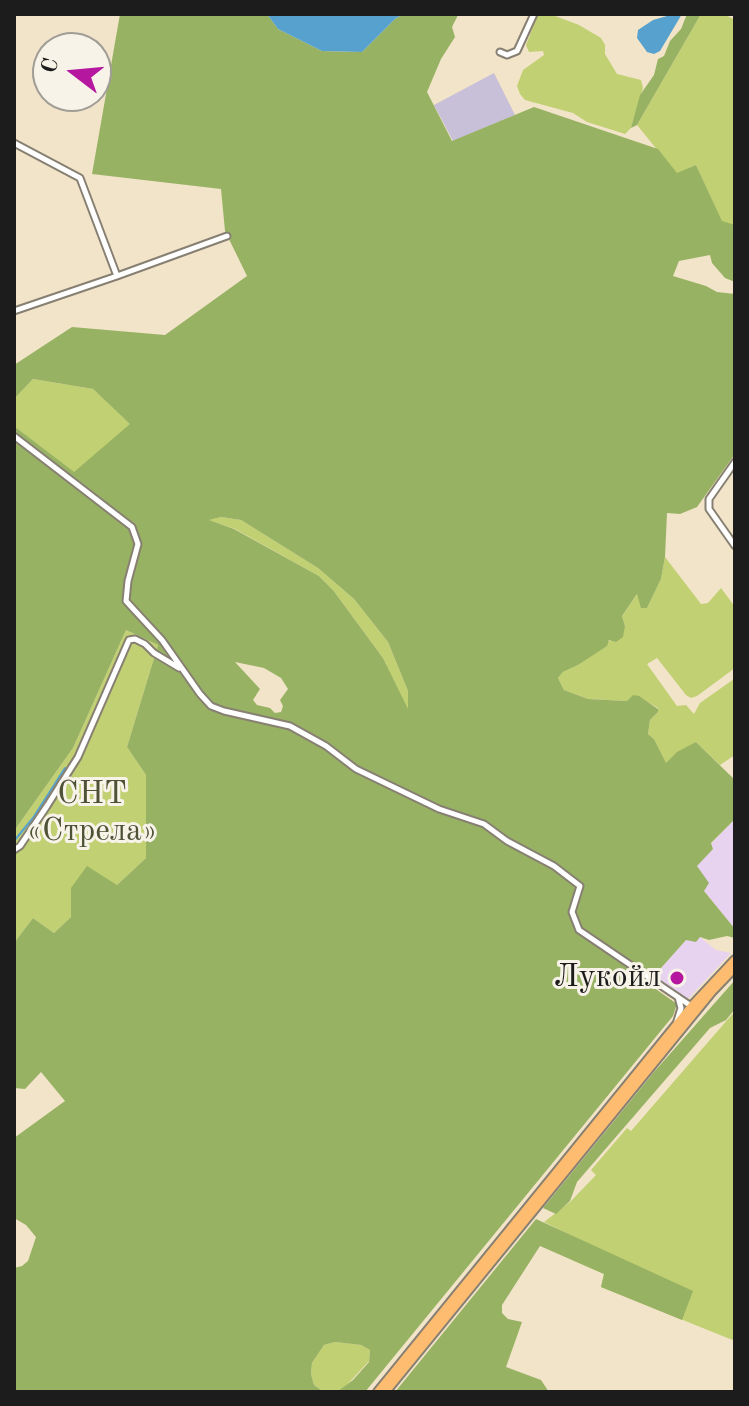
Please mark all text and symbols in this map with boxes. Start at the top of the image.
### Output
north arrow [32,32,112,112]
text: С [38,56,63,76]
park label: СНТ «Стрела» [27,776,157,851]
place label: Лукойл [554,959,661,997]
marker: Лукойл [668,969,686,987]

